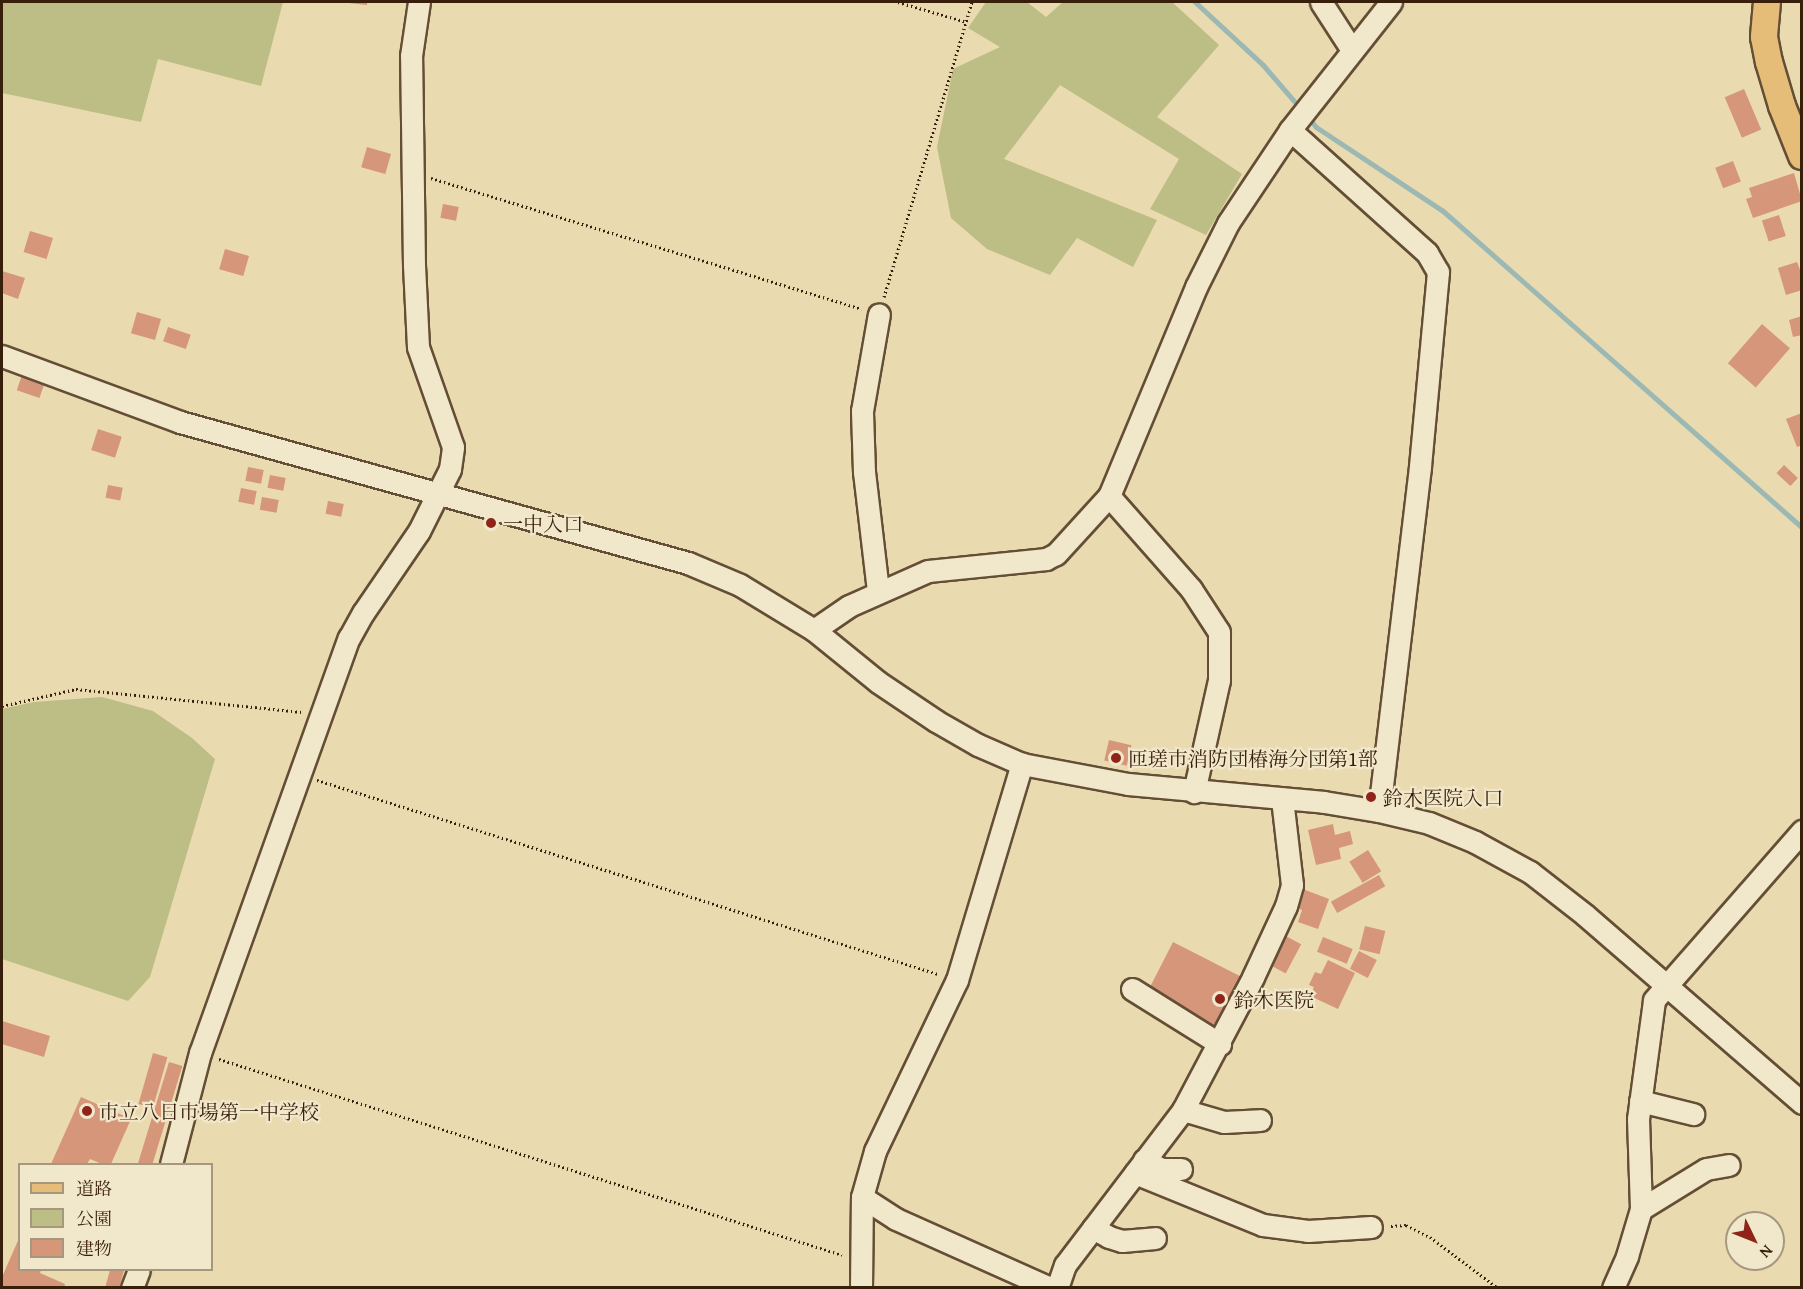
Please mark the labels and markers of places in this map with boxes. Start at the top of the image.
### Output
place label: 一中入口 [503,511,583,535]
marker: 一中入口 [484,516,498,530]
place label: 匝瑳市消防団椿海分団第1部 [1128,746,1378,770]
marker: 匝瑳市消防団椿海分団第1部 [1109,751,1123,765]
place label: 鈴木医院入口 [1383,785,1503,809]
marker: 鈴木医院入口 [1364,790,1378,804]
place label: 鈴木医院 [1234,987,1314,1011]
marker: 鈴木医院 [1211,990,1229,1008]
place label: 市立八日市場第一中学校 [99,1099,319,1123]
marker: 市立八日市場第一中学校 [80,1104,94,1118]

